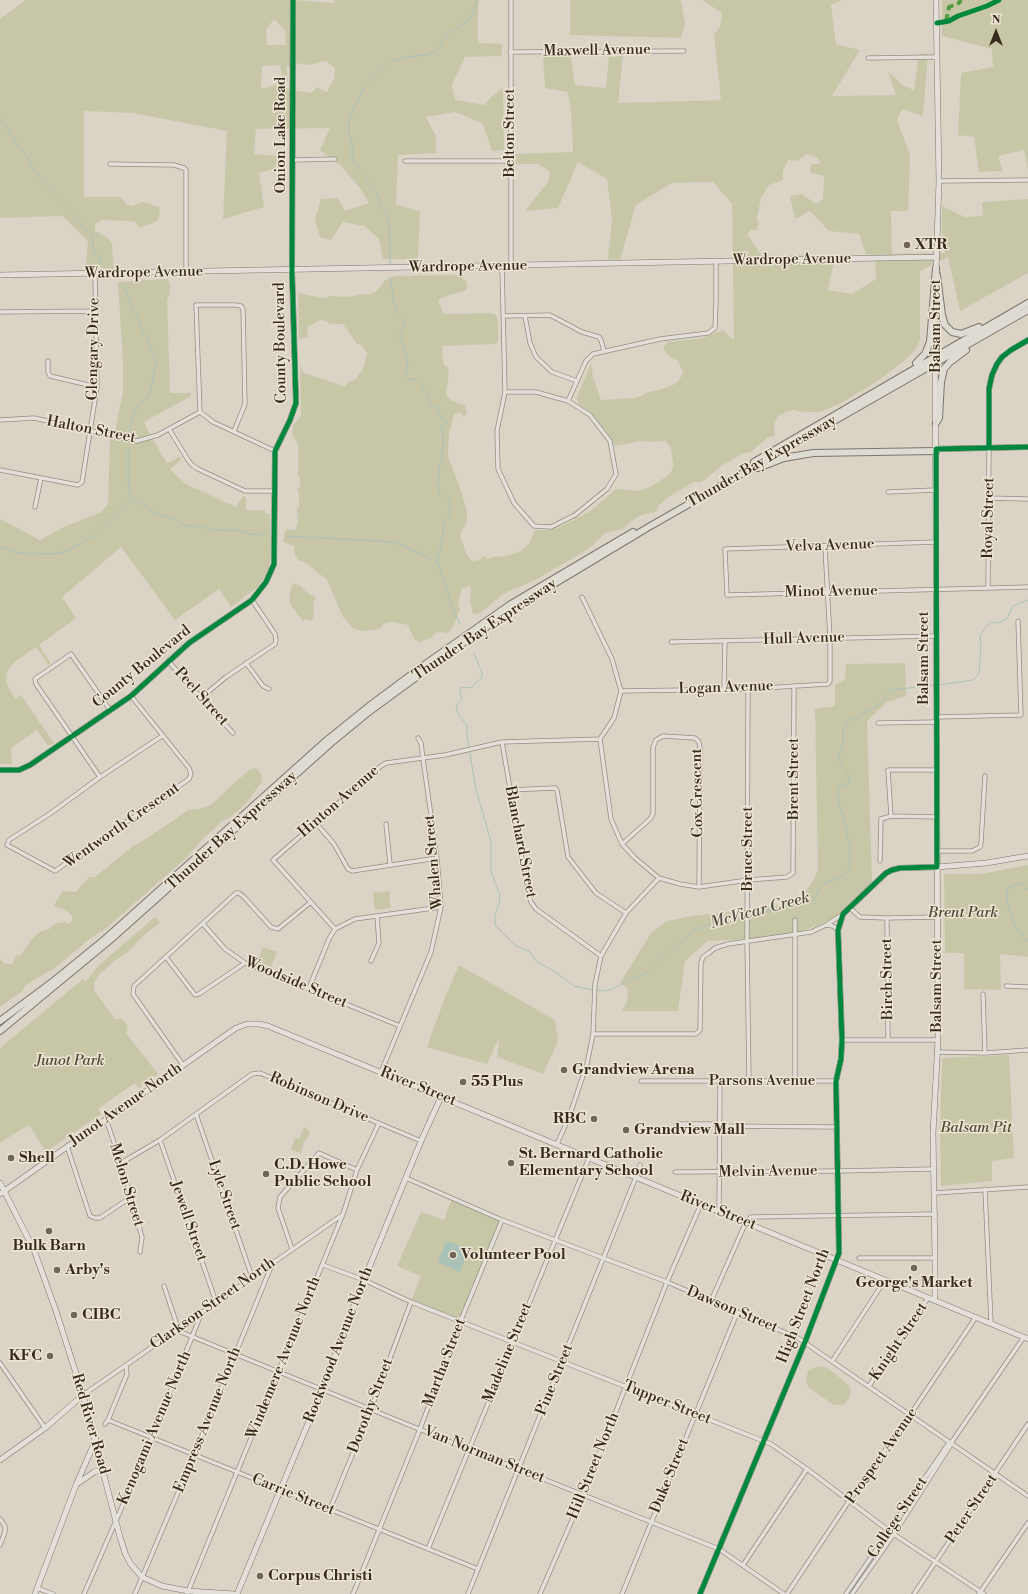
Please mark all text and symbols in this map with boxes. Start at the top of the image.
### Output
north arrow [976,12,1016,52]
text: N [992,13,1000,27]
street label: Maxwell Avenue [543,41,651,61]
street label: Onion Lake Road [272,77,290,193]
street label: Belton Street [501,89,519,177]
place label: XTR [915,236,947,254]
marker: XTR [902,240,912,250]
street label: Wardrope Avenue [733,250,851,270]
street label: Wardrope Avenue [409,257,527,277]
street label: Wardrope Avenue [85,263,203,283]
street label: Balsam Street [927,279,945,373]
street label: County Boulevard [271,282,291,404]
street label: Glengary Drive [84,297,104,401]
street label: Thunder Bay Expressway [684,412,840,512]
street label: Halton Street [45,413,137,447]
street label: Royal Street [979,477,999,559]
street label: Velva Avenue [785,535,875,557]
street label: Thunder Bay Expressway [410,575,560,685]
street label: Minot Avenue [784,582,878,602]
street label: Balsam Street [915,611,933,705]
street label: County Boulevard [89,622,195,712]
street label: Hull Avenue [763,629,845,649]
street label: Peel Street [170,664,232,730]
street label: Logan Avenue [678,677,774,699]
street label: Brent Street [785,738,803,820]
street label: Cox Crescent [688,748,708,838]
street label: Hinton Avenue [295,762,383,842]
street label: Thunder Bay Expressway [163,767,301,895]
street label: Wentworth Crescent [60,779,184,873]
street label: Blanchard Street [500,784,540,900]
street label: Bruce Street [739,807,757,891]
street label: Whalen Street [421,814,447,910]
water label: McVicar Creek [708,888,812,934]
park label: Brent Park [928,904,998,922]
street label: Birch Street [878,938,898,1020]
street label: Balsam Street [928,939,946,1033]
street label: Woodside Street [242,953,350,1013]
park label: Junot Park [36,1052,104,1070]
street label: Junot Avenue North [66,1059,186,1151]
place label: Grandview Arena [572,1061,695,1079]
street label: River Street [377,1064,459,1110]
marker: Grandview Arena [559,1065,569,1075]
street label: Robinson Drive [267,1069,371,1127]
street label: Parsons Avenue [709,1072,815,1090]
place label: 55 Plus [471,1073,523,1091]
marker: 55 Plus [458,1077,468,1087]
place label: RBC [553,1110,586,1128]
marker: RBC [589,1114,599,1124]
park label: Balsam Pit [940,1119,1012,1137]
place label: Grandview Mall [634,1121,745,1139]
marker: Grandview Mall [621,1125,631,1135]
street label: Melon Street [105,1141,147,1229]
place label: St. Bernard Catholic Elementary School [519,1145,663,1180]
place label: Shell [19,1149,55,1167]
marker: Shell [6,1153,16,1163]
place label: C.D. Howe Public School [274,1156,371,1191]
street label: Lyle Street [204,1158,244,1232]
marker: St. Bernard Catholic Elementary School [506,1158,516,1168]
street label: Melvin Avenue [718,1162,818,1182]
marker: C.D. Howe Public School [261,1169,271,1179]
street label: Jewell Street [166,1178,210,1264]
street label: River Street [677,1188,759,1234]
marker: Bulk Barn [44,1226,54,1236]
place label: Bulk Barn [12,1237,86,1255]
place label: Volunteer Pool [461,1246,566,1264]
street label: High Street North [774,1246,834,1366]
marker: Volunteer Pool [448,1250,458,1260]
street label: Clarkson Street North [147,1254,279,1354]
place label: Arby's [65,1261,110,1279]
marker: George's Market [909,1263,919,1273]
street label: Rockwood Avenue North [301,1264,377,1426]
marker: Arby's [52,1265,62,1275]
street label: Windemere Avenue North [243,1274,325,1442]
place label: George's Market [856,1274,972,1292]
street label: Dawson Street [684,1283,780,1337]
street label: Knight Street [866,1299,932,1385]
street label: Madeline Street [480,1300,536,1406]
place label: CIBC [82,1306,120,1324]
marker: CIBC [69,1310,79,1320]
street label: Martha Street [420,1316,470,1410]
street label: Pine Street [533,1342,577,1418]
street label: Empress Avenue North [171,1345,245,1495]
place label: KFC [9,1347,42,1365]
street label: Kenogami Avenue North [114,1348,196,1508]
marker: KFC [45,1351,55,1361]
street label: Dorothy Street [345,1356,397,1456]
street label: Red River Road [67,1372,113,1476]
street label: Tupper Street [620,1377,714,1429]
street label: Prospect Avenue [842,1404,922,1508]
street label: Hill Street North [564,1410,624,1522]
street label: Van Norman Street [421,1423,547,1487]
street label: Duke Street [647,1436,693,1516]
street label: Carrie Street [249,1470,337,1520]
street label: Peter Street [942,1471,1002,1547]
street label: College Street [864,1474,932,1562]
place label: Corpus Christi [268,1567,372,1585]
marker: Corpus Christi [255,1571,265,1581]

